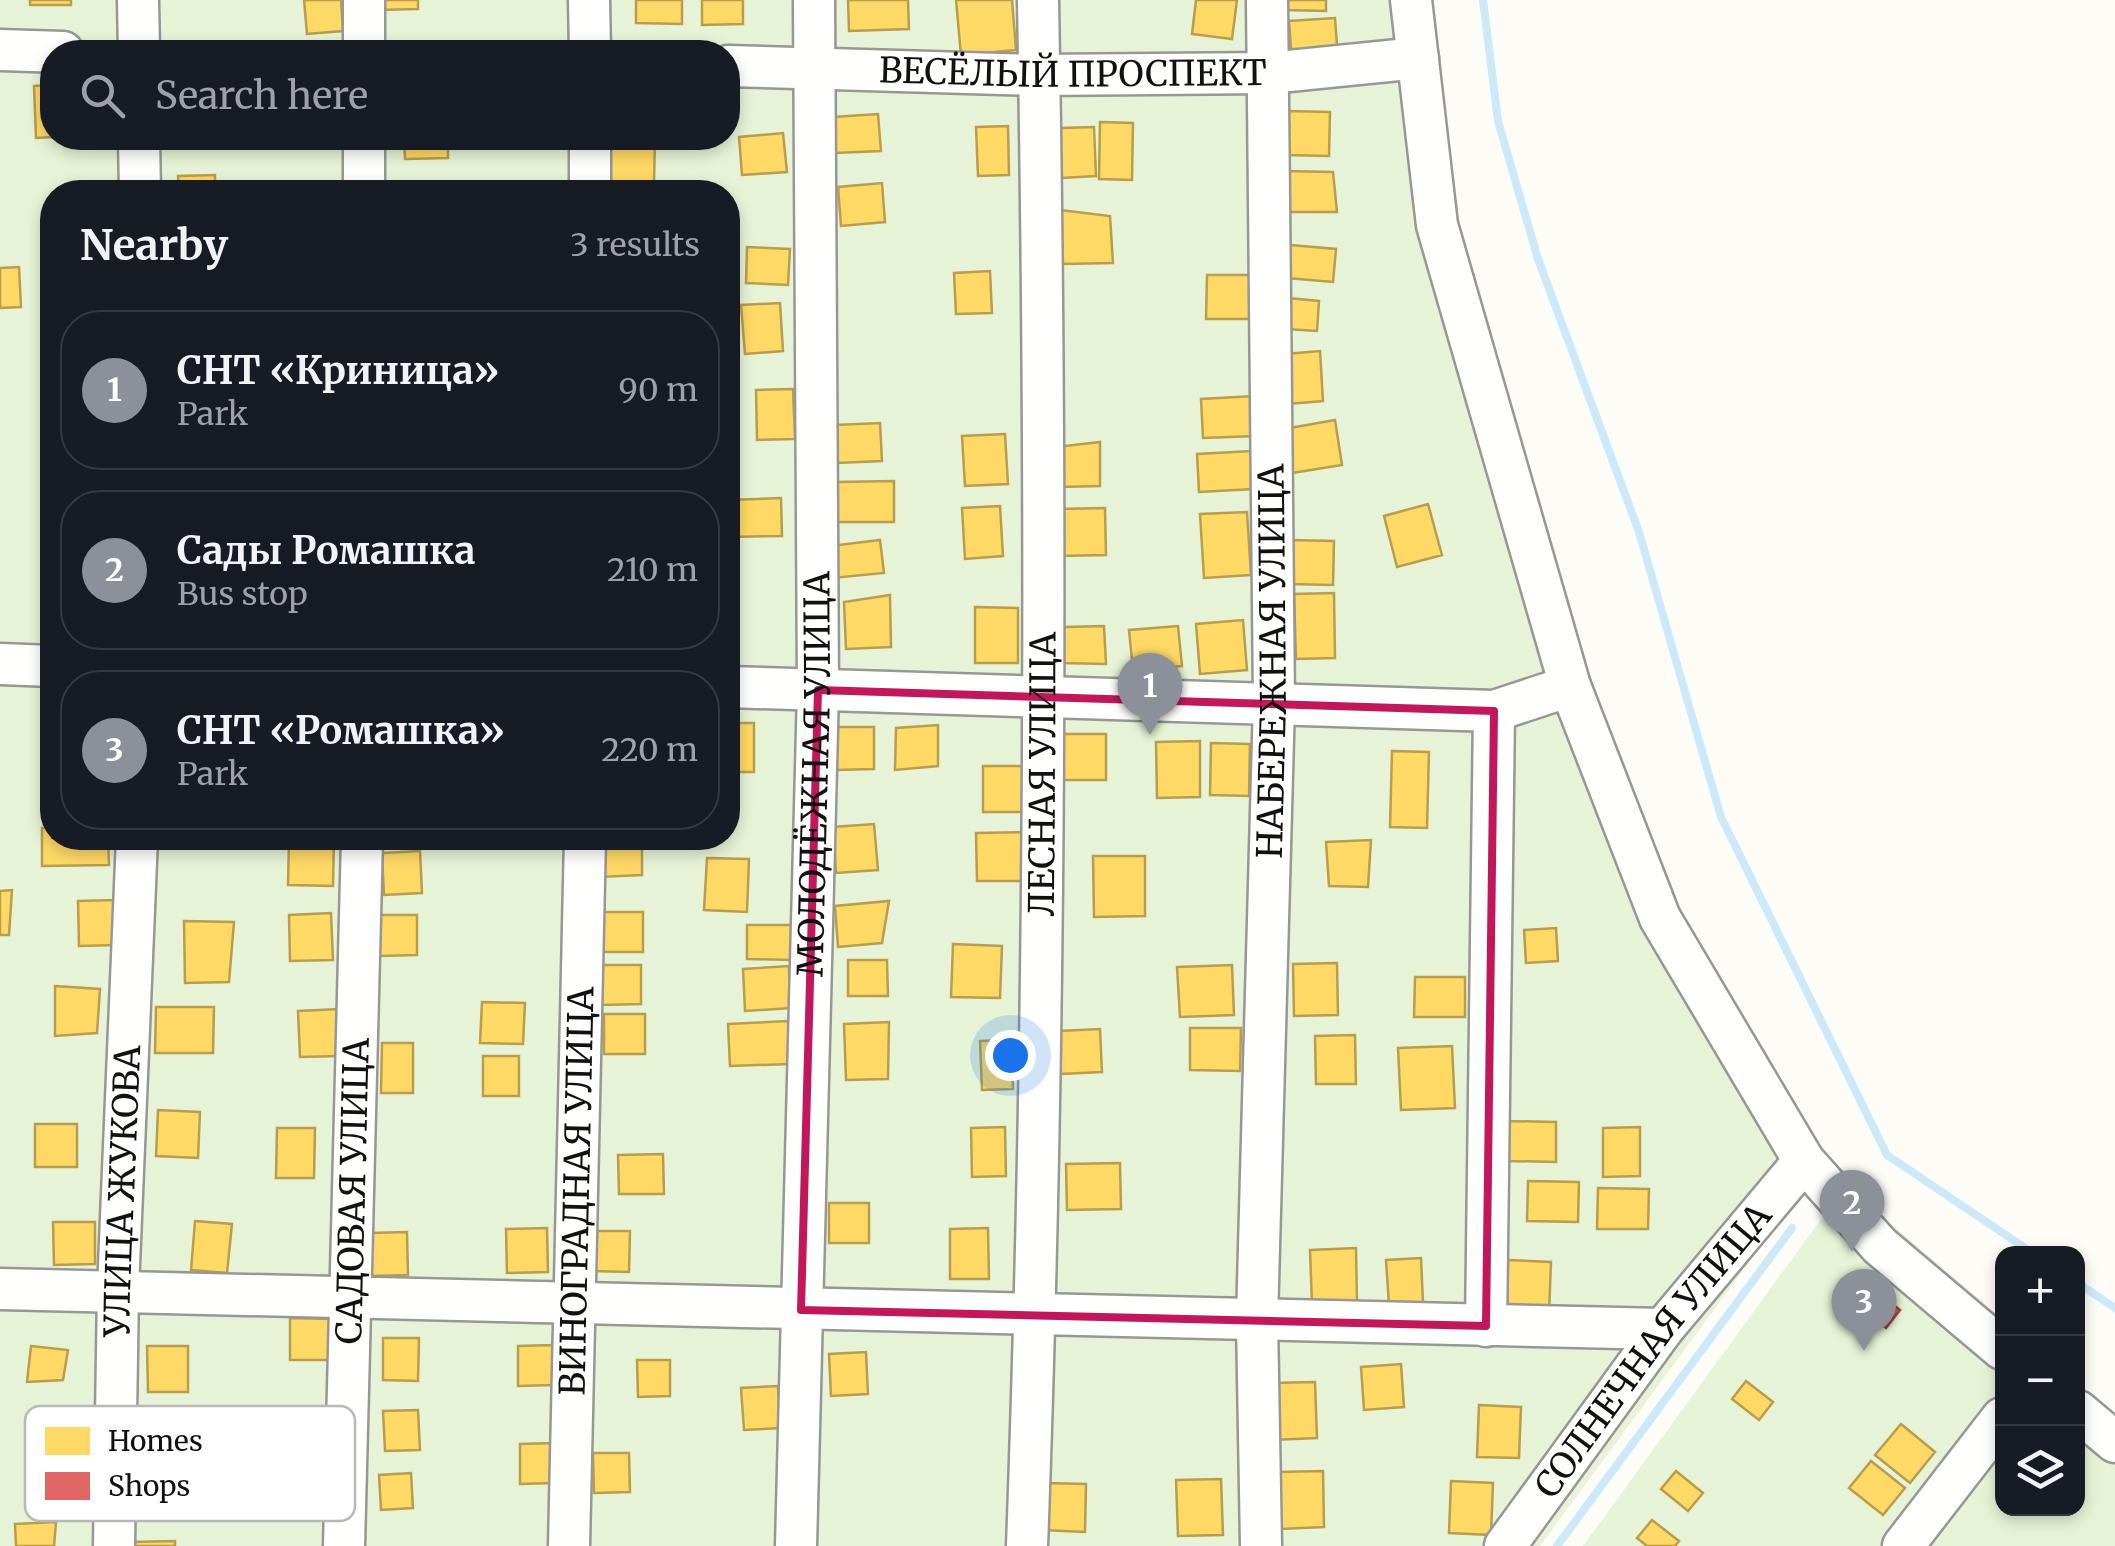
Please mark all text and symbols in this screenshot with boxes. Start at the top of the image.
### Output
search box [40,40,740,150]
street label: ВЕСЁЛЫЙ ПРОСПЕКТ [878,48,1267,97]
icon: search [75,68,130,123]
text: Search here [155,72,368,119]
text: Nearby [80,219,228,271]
text: 3 results [570,225,700,265]
text: СНТ «Криница» [177,347,499,394]
text: 1 [107,370,122,410]
text: 90 m [619,370,698,410]
text: Park [177,394,248,434]
street label: НАБЕРЕЖНАЯ УЛИЦА [1248,463,1296,859]
text: Сады Ромашка [177,527,476,574]
text: 2 [105,550,124,590]
text: 210 m [607,550,698,590]
street label: МОЛОДЁЖНАЯ УЛИЦА [789,571,840,978]
text: Bus stop [177,574,308,614]
street label: ЛЕСНАЯ УЛИЦА [1020,632,1065,917]
pin: 1 [1118,652,1182,735]
text: СНТ «Ромашка» [177,707,505,754]
text: 3 [105,730,124,770]
text: 220 m [601,730,698,770]
text: Park [177,754,248,794]
street label: ВИНОГРАДНАЯ УЛИЦА [550,986,604,1396]
your location [985,1030,1036,1081]
street label: САДОВАЯ УЛИЦА [327,1037,379,1345]
street label: УЛИЦА ЖУКОВА [95,1044,150,1338]
pin: 2 [1820,1170,1884,1252]
street label: СОЛНЕЧНАЯ УЛИЦА [1525,1194,1781,1507]
map controls [1995,1246,2085,1516]
button: + [1995,1246,2085,1336]
pin: 3 [1832,1268,1896,1351]
button: − [1995,1336,2085,1426]
legend [25,1406,355,1521]
text: Homes [108,1423,203,1459]
button: layers [1995,1426,2085,1516]
text: Shops [108,1468,190,1504]

